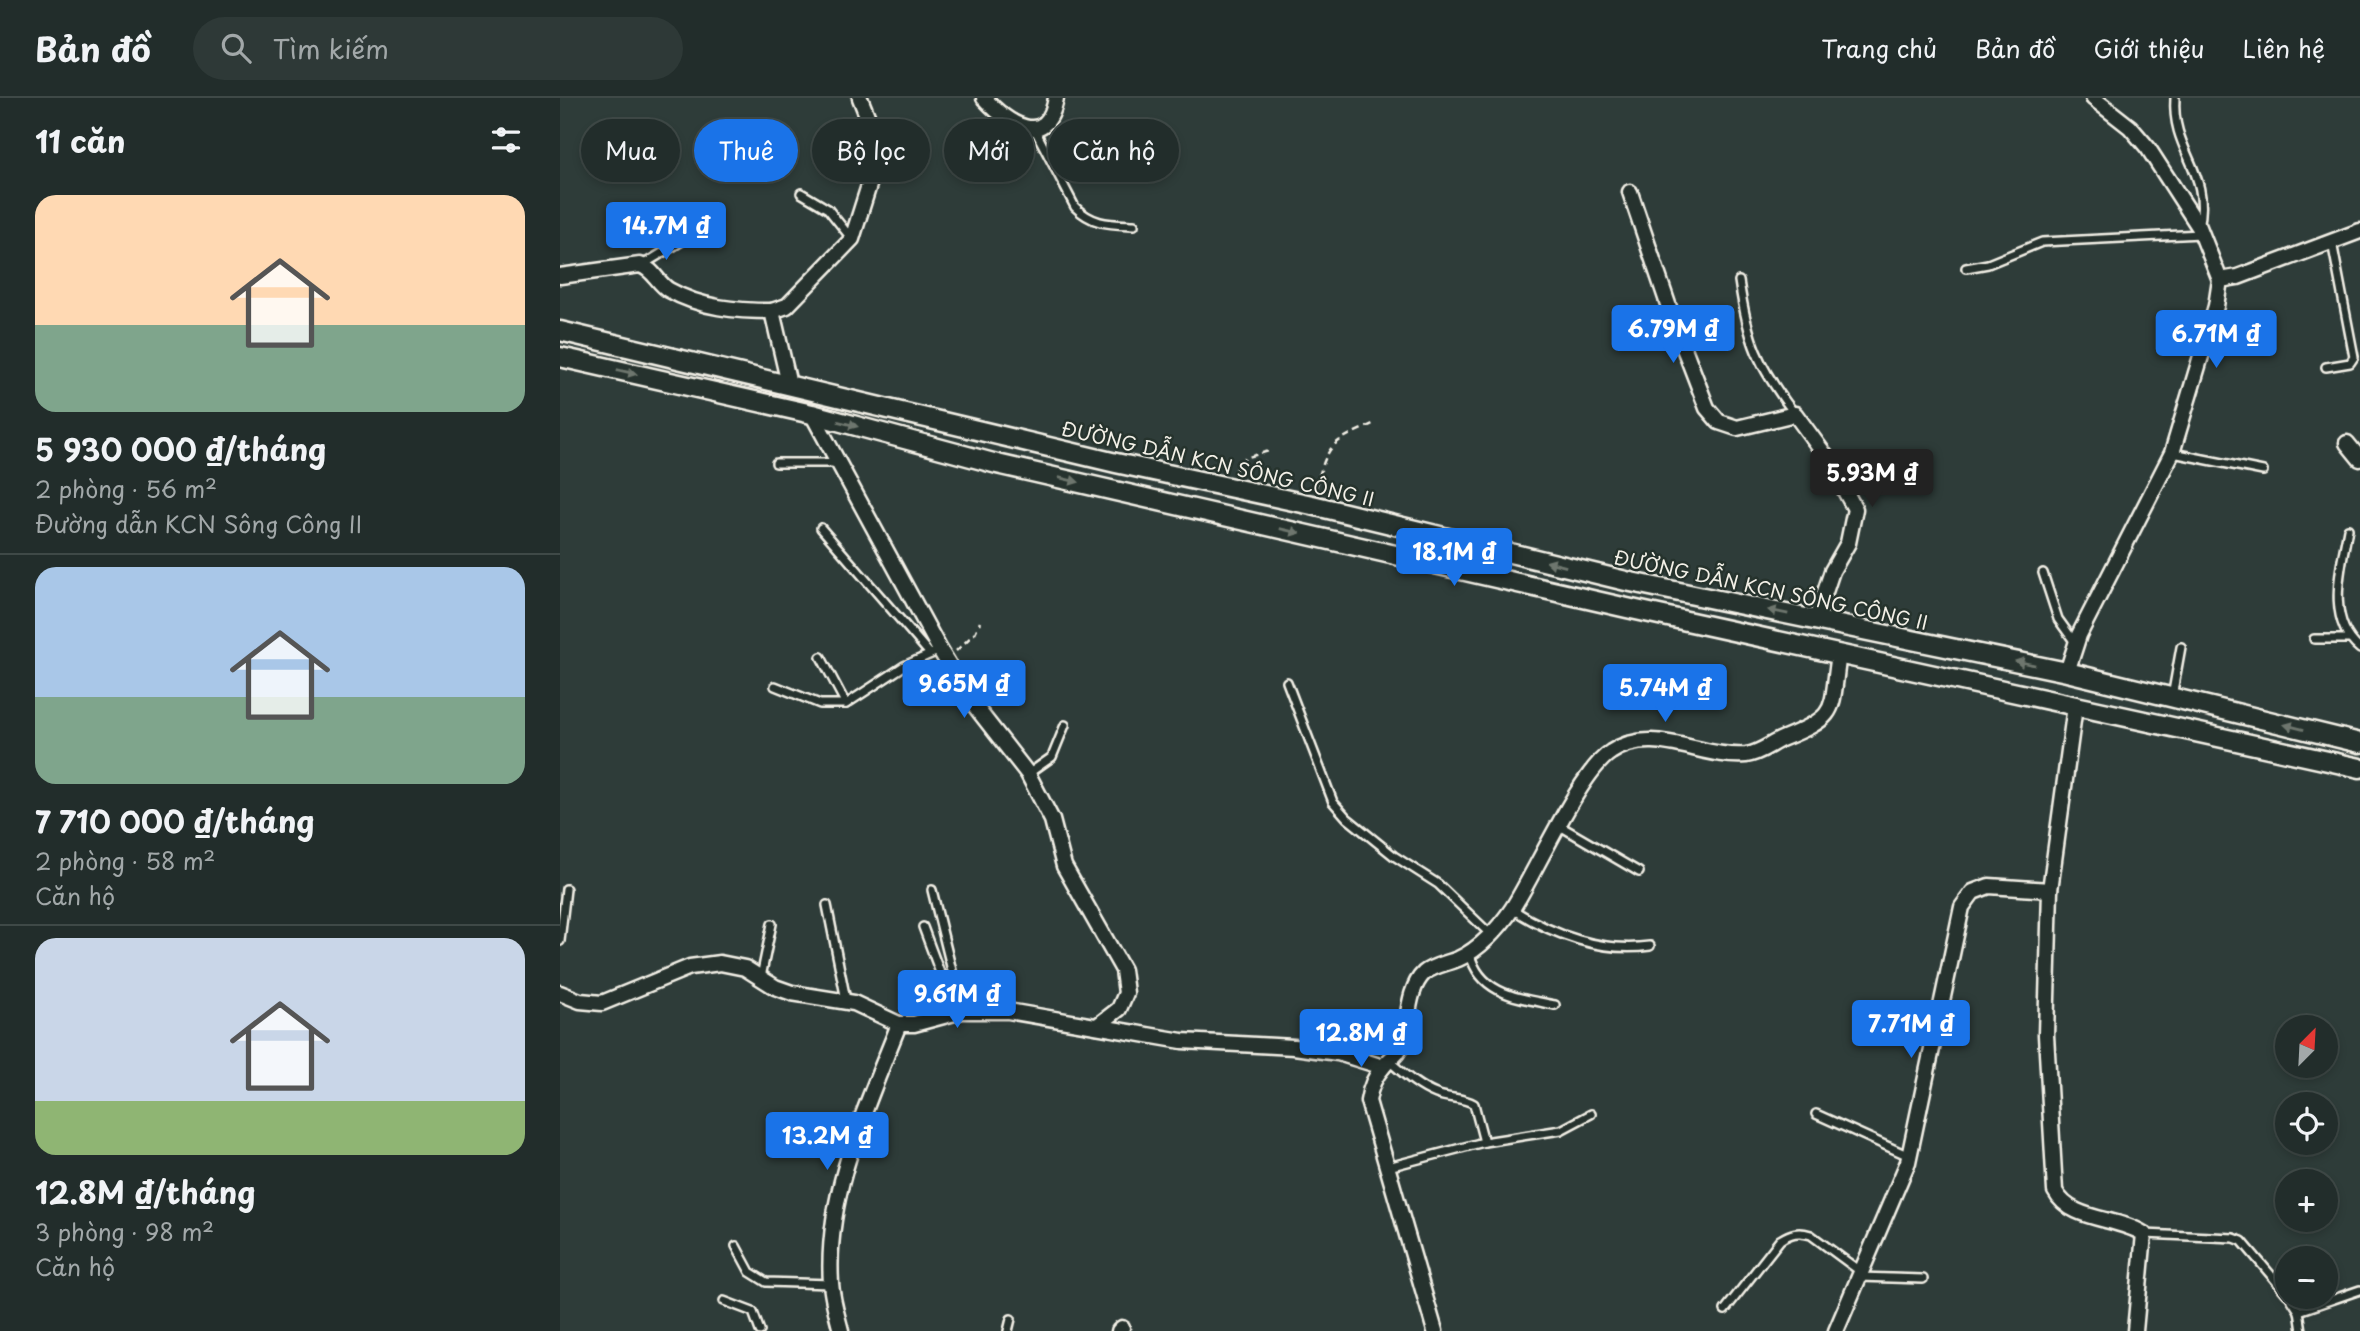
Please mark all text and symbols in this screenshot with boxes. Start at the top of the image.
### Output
search box [193,17,683,80]
text: Bản đồ [35,23,151,73]
icon: search [217,29,255,67]
text: Tìm kiếm [273,29,389,68]
text: Trang chủ [1821,30,1937,66]
text: Bản đồ [1975,30,2055,66]
text: Giới thiệu [2093,30,2205,66]
text: Liên hệ [2243,30,2325,66]
text: 11 căn [35,118,125,163]
chip: Mua [581,119,680,182]
chip: Thuê [694,119,798,182]
chip: Bộ lọc [812,119,930,182]
chip: Mới [944,119,1034,182]
chip: Căn hộ [1048,119,1179,182]
icon: filters [487,121,525,159]
pin: 14.7M ₫ [601,202,731,262]
text: 14.7M ₫ [622,207,710,242]
icon: home [217,240,343,366]
pin: 6.79M ₫ [1608,306,1738,365]
text: 6.79M ₫ [1628,310,1718,345]
pin: 6.71M ₫ [2151,310,2281,370]
text: 6.71M ₫ [2172,315,2260,350]
one-way arrow [616,367,638,378]
street label: ĐƯỜNG DẪN KCN SÔNG CÔNG II [1059,412,1377,513]
one-way arrow [837,419,859,430]
text: 5 930 000 ₫/tháng [35,426,326,471]
pin: 5.93M ₫ [1807,450,1937,509]
text: 5.93M ₫ [1826,454,1918,489]
text: 2 phòng · 56 m² [35,471,217,506]
one-way arrow [1058,475,1080,486]
text: Đường dẫn KCN Sông Công II [35,506,362,541]
one-way arrow [1279,526,1301,537]
pin: 18.1M ₫ [1389,528,1519,588]
text: 18.1M ₫ [1412,533,1496,568]
street label: ĐƯỜNG DẪN KCN SÔNG CÔNG II [1612,541,1931,636]
one-way arrow [1544,558,1566,569]
one-way arrow [1767,606,1789,617]
icon: home [217,612,343,738]
one-way arrow [2014,658,2036,669]
pin: 9.65M ₫ [899,660,1029,720]
pin: 5.74M ₫ [1600,664,1730,724]
text: 9.65M ₫ [919,665,1009,700]
text: 5.74M ₫ [1619,669,1711,704]
one-way arrow [2283,721,2305,732]
text: 7 710 000 ₫/tháng [35,798,315,843]
text: 2 phòng · 58 m² [35,843,215,878]
text: Căn hộ [35,878,115,913]
pin: 9.61M ₫ [892,970,1022,1030]
text: 9.61M ₫ [914,975,1000,1010]
icon: home [217,983,343,1109]
pin: 7.71M ₫ [1846,1000,1976,1060]
text: 7.71M ₫ [1868,1005,1954,1040]
pin: 12.8M ₫ [1296,1010,1426,1069]
text: 12.8M ₫ [1316,1014,1406,1049]
north arrow [2275,1015,2338,1078]
map controls [2275,1015,2338,1309]
button: locate [2275,1092,2338,1155]
pin: 13.2M ₫ [762,1112,892,1172]
text: 13.2M ₫ [782,1117,872,1152]
text: 12.8M ₫/tháng [35,1169,256,1214]
button: + [2275,1169,2338,1232]
text: 3 phòng · 98 m² [35,1214,214,1249]
button: − [2275,1246,2338,1309]
text: Căn hộ [35,1249,115,1284]

